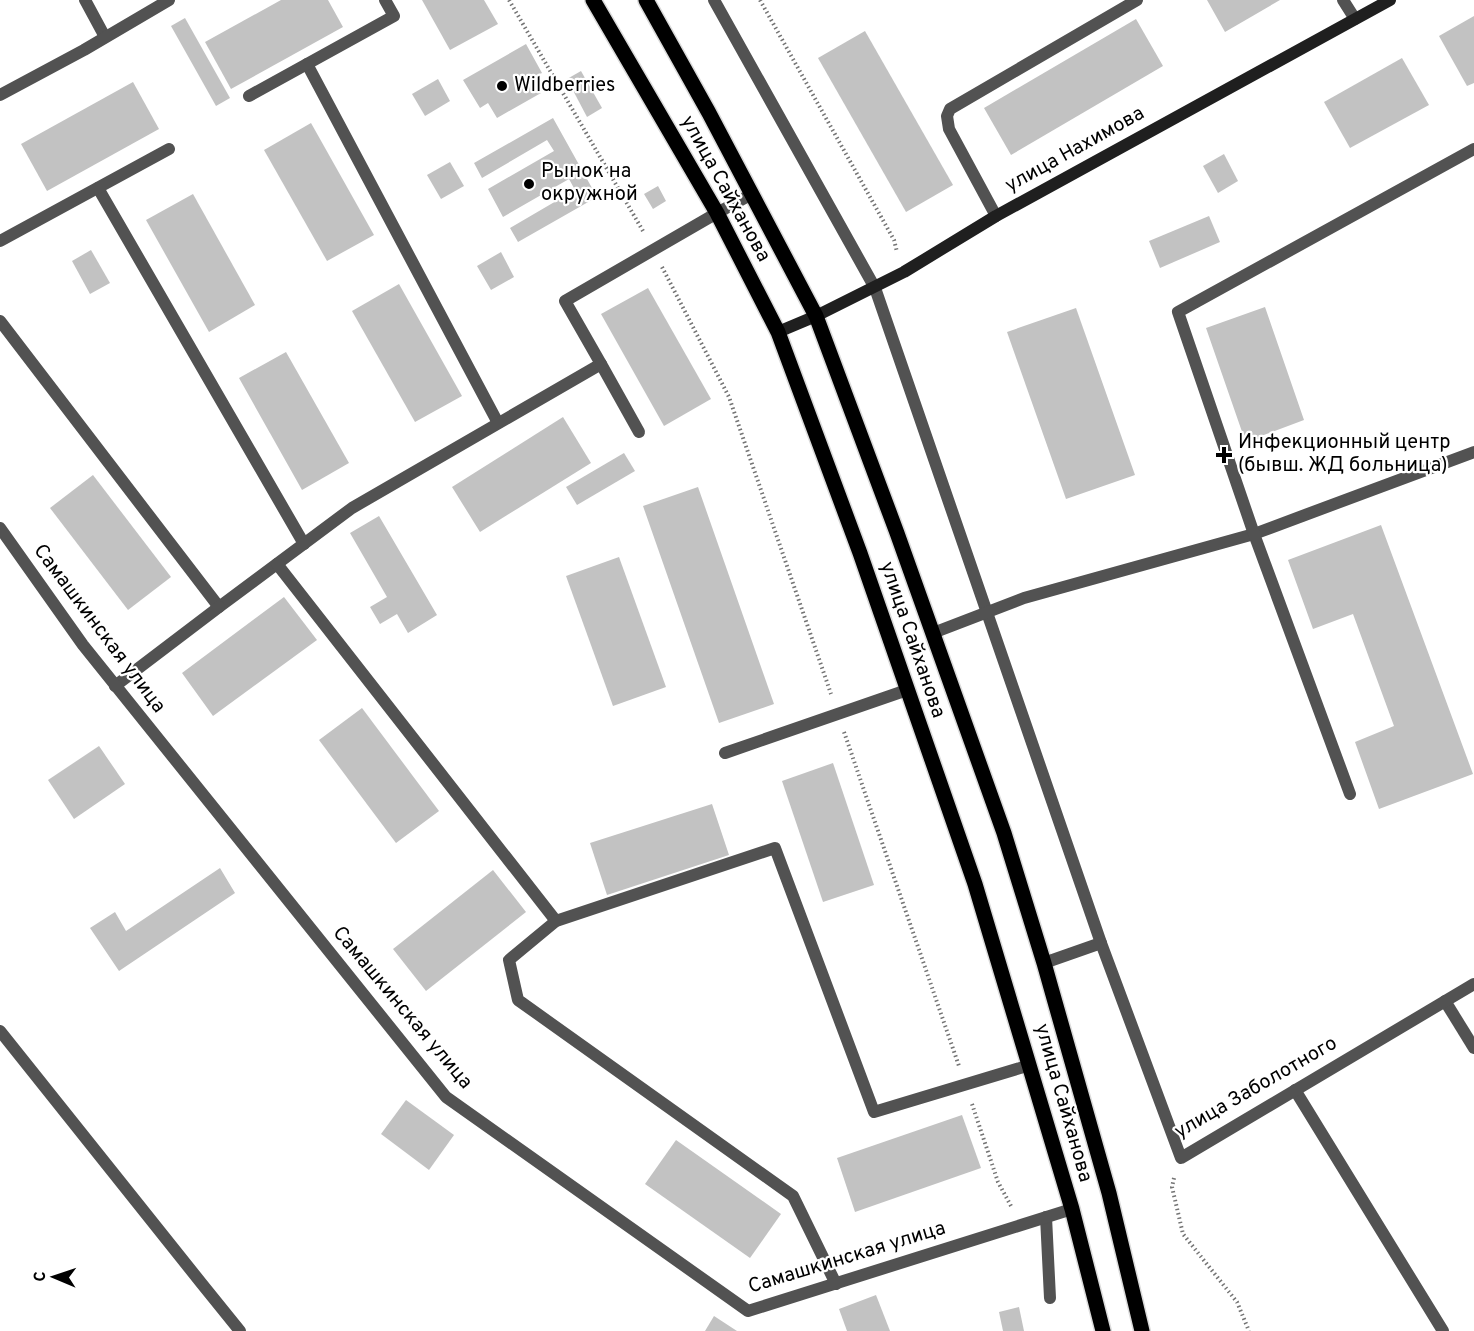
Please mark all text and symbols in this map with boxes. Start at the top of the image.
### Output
place label: Wildberries [514,73,615,99]
marker: Wildberries [495,79,509,93]
street label: улица Нахимова [1001,101,1149,199]
street label: улица Сайханова [674,111,776,267]
place label: Рынок на окружной [541,159,638,208]
marker: Рынок на окружной [522,177,536,191]
place label: Инфекционный центр (бывш. ЖД больница) [1238,430,1451,479]
marker: Инфекционный центр (бывш. ЖД больница) [1215,446,1233,464]
street label: Самашкинская улица [27,539,171,719]
street label: улица Сайханова [873,558,951,722]
street label: Самашкинская улица [326,921,478,1095]
street label: улица Сайханова [1028,1021,1098,1185]
street label: улица Заболотного [1170,1031,1342,1145]
street label: Самашкинская улица [745,1216,949,1300]
north arrow [24,1247,84,1307]
text: С [31,1271,51,1282]

